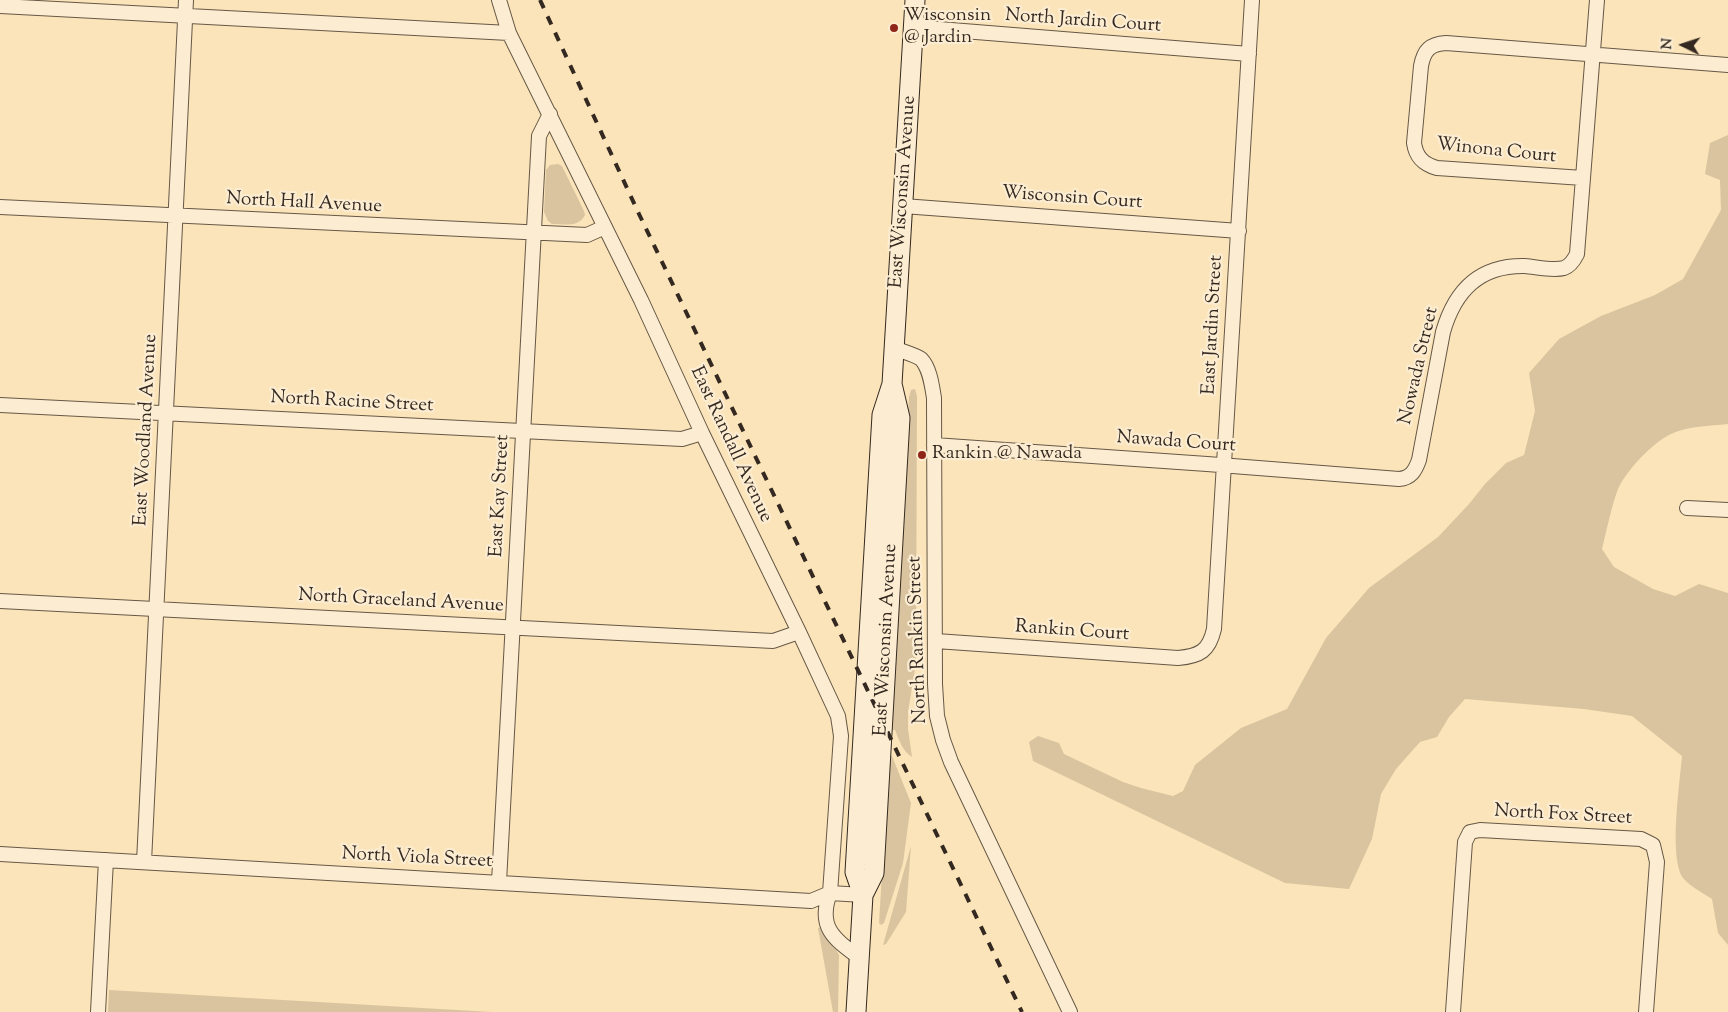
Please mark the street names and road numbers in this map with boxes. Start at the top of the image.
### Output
street label: North Jardin Court [1004,5,1162,39]
street label: East Wisconsin Avenue [886,95,922,289]
street label: Winona Court [1435,134,1557,170]
street label: Wisconsin Court [1001,183,1143,215]
street label: North Hall Avenue [225,189,383,219]
street label: East Jardin Street [1199,255,1229,395]
street label: Nowada Street [1395,305,1445,427]
street label: East Woodland Avenue [131,333,163,527]
street label: East Randall Avenue [684,363,776,527]
street label: North Racine Street [270,387,434,419]
street label: Nawada Court [1116,427,1236,459]
street label: East Kay Street [486,434,516,558]
street label: East Wisconsin Avenue [871,543,903,737]
street label: North Rankin Street [905,556,933,724]
street label: North Graceland Avenue [298,585,504,619]
street label: Rankin Court [1014,617,1130,647]
street label: North Fox Street [1493,801,1633,831]
street label: North Viola Street [341,844,493,874]

